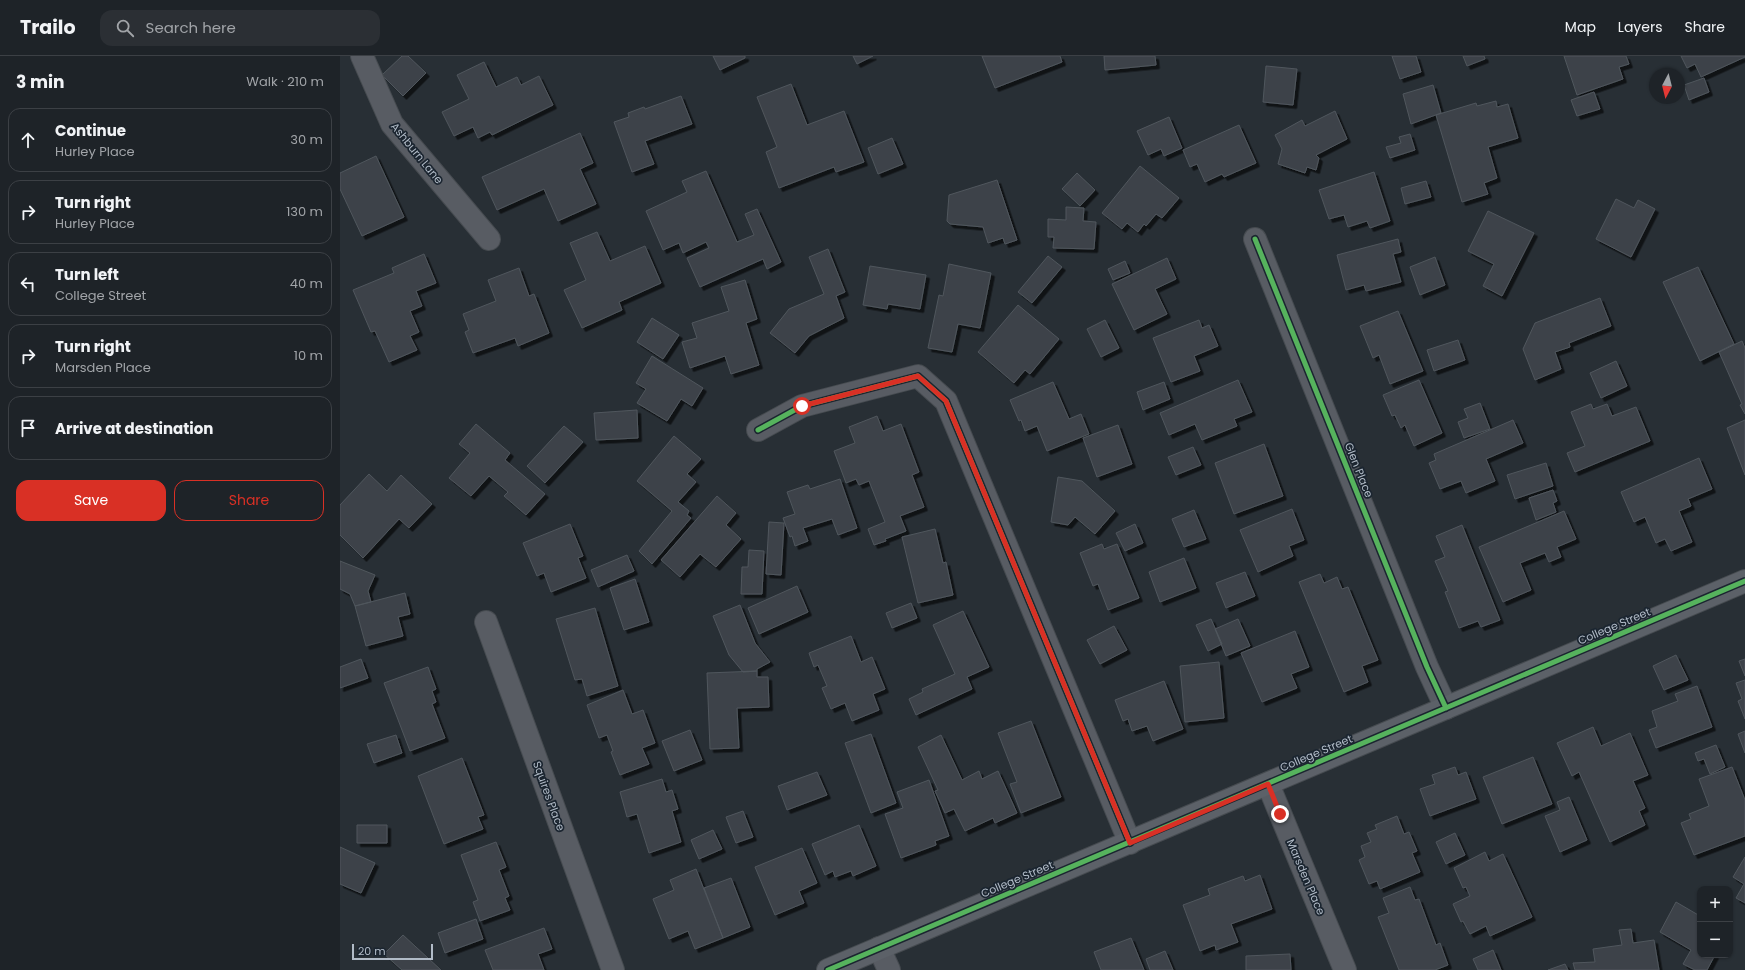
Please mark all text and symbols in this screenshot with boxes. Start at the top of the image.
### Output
search box [100,10,380,46]
text: Trailo [20,14,76,41]
icon: search [114,17,136,39]
text: Search here [146,17,236,38]
text: Map [1565,17,1596,37]
text: Layers [1618,17,1662,37]
text: Share [1684,17,1725,37]
north arrow [1649,68,1685,104]
text: 3 min [16,70,64,94]
text: Walk · 210 m [246,72,324,91]
street label: Ashburn Lane [387,119,447,187]
text: Continue [55,120,126,141]
icon: ahead [17,129,39,151]
text: 30 m [290,130,323,149]
text: Hurley Place [55,142,135,161]
text: Turn right [55,192,131,213]
icon: right [17,201,39,223]
text: 130 m [286,202,323,221]
text: Hurley Place [55,214,135,233]
text: Turn left [55,264,119,285]
icon: left [17,273,39,295]
text: 40 m [290,274,323,293]
text: College Street [55,286,146,305]
text: Turn right [55,336,131,357]
icon: right [17,345,39,367]
text: 10 m [294,346,323,365]
text: Marsden Place [55,358,151,377]
route start [793,397,811,415]
icon: arrive [17,417,39,439]
text: Arrive at destination [55,418,213,439]
street label: Glen Place [1341,440,1377,500]
button: Save [16,480,166,521]
button: Share [174,480,324,521]
street label: College Street [1575,604,1653,648]
street label: College Street [1277,731,1355,775]
street label: Squires Place [529,759,569,833]
route end [1271,805,1289,823]
street label: Marsden Place [1283,837,1329,918]
street label: College Street [978,857,1056,901]
map controls [1697,886,1733,958]
button: + [1697,886,1733,922]
button: − [1697,922,1733,958]
scale bar [352,942,433,961]
text: 20 m [358,943,386,959]

